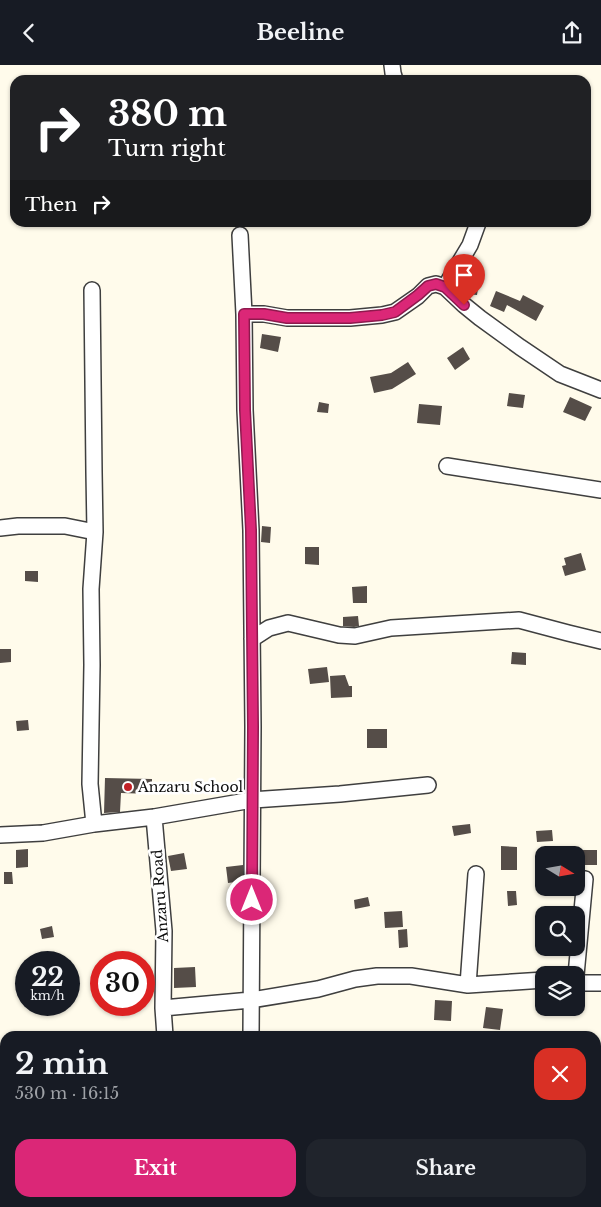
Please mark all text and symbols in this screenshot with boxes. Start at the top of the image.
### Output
icon: back [15,19,43,47]
text: Beeline [257,19,344,46]
icon: share [558,19,586,47]
text: 380 m [108,92,227,135]
icon: right [25,95,90,160]
text: Turn right [108,135,226,162]
icon: right [87,190,115,218]
text: Then [25,193,77,216]
pin [443,254,485,305]
icon: arrive [450,261,478,289]
place label: Anzaru School [137,778,244,796]
marker: Anzaru School [122,781,134,793]
north arrow [535,846,585,896]
map controls [535,846,585,1016]
street label: Anzaru Road [148,848,172,944]
position arrow [225,873,277,925]
button: search [535,906,585,956]
speed limit sign: 30 [90,951,155,1016]
text: 22 [31,962,64,993]
button: layers [535,966,585,1016]
text: km/h [30,988,65,1003]
text: 2 min [15,1045,108,1082]
button: close [534,1048,586,1100]
text: 530 m · 16:15 [15,1083,119,1103]
button: Exit [15,1139,296,1197]
button: Share [306,1139,586,1197]

